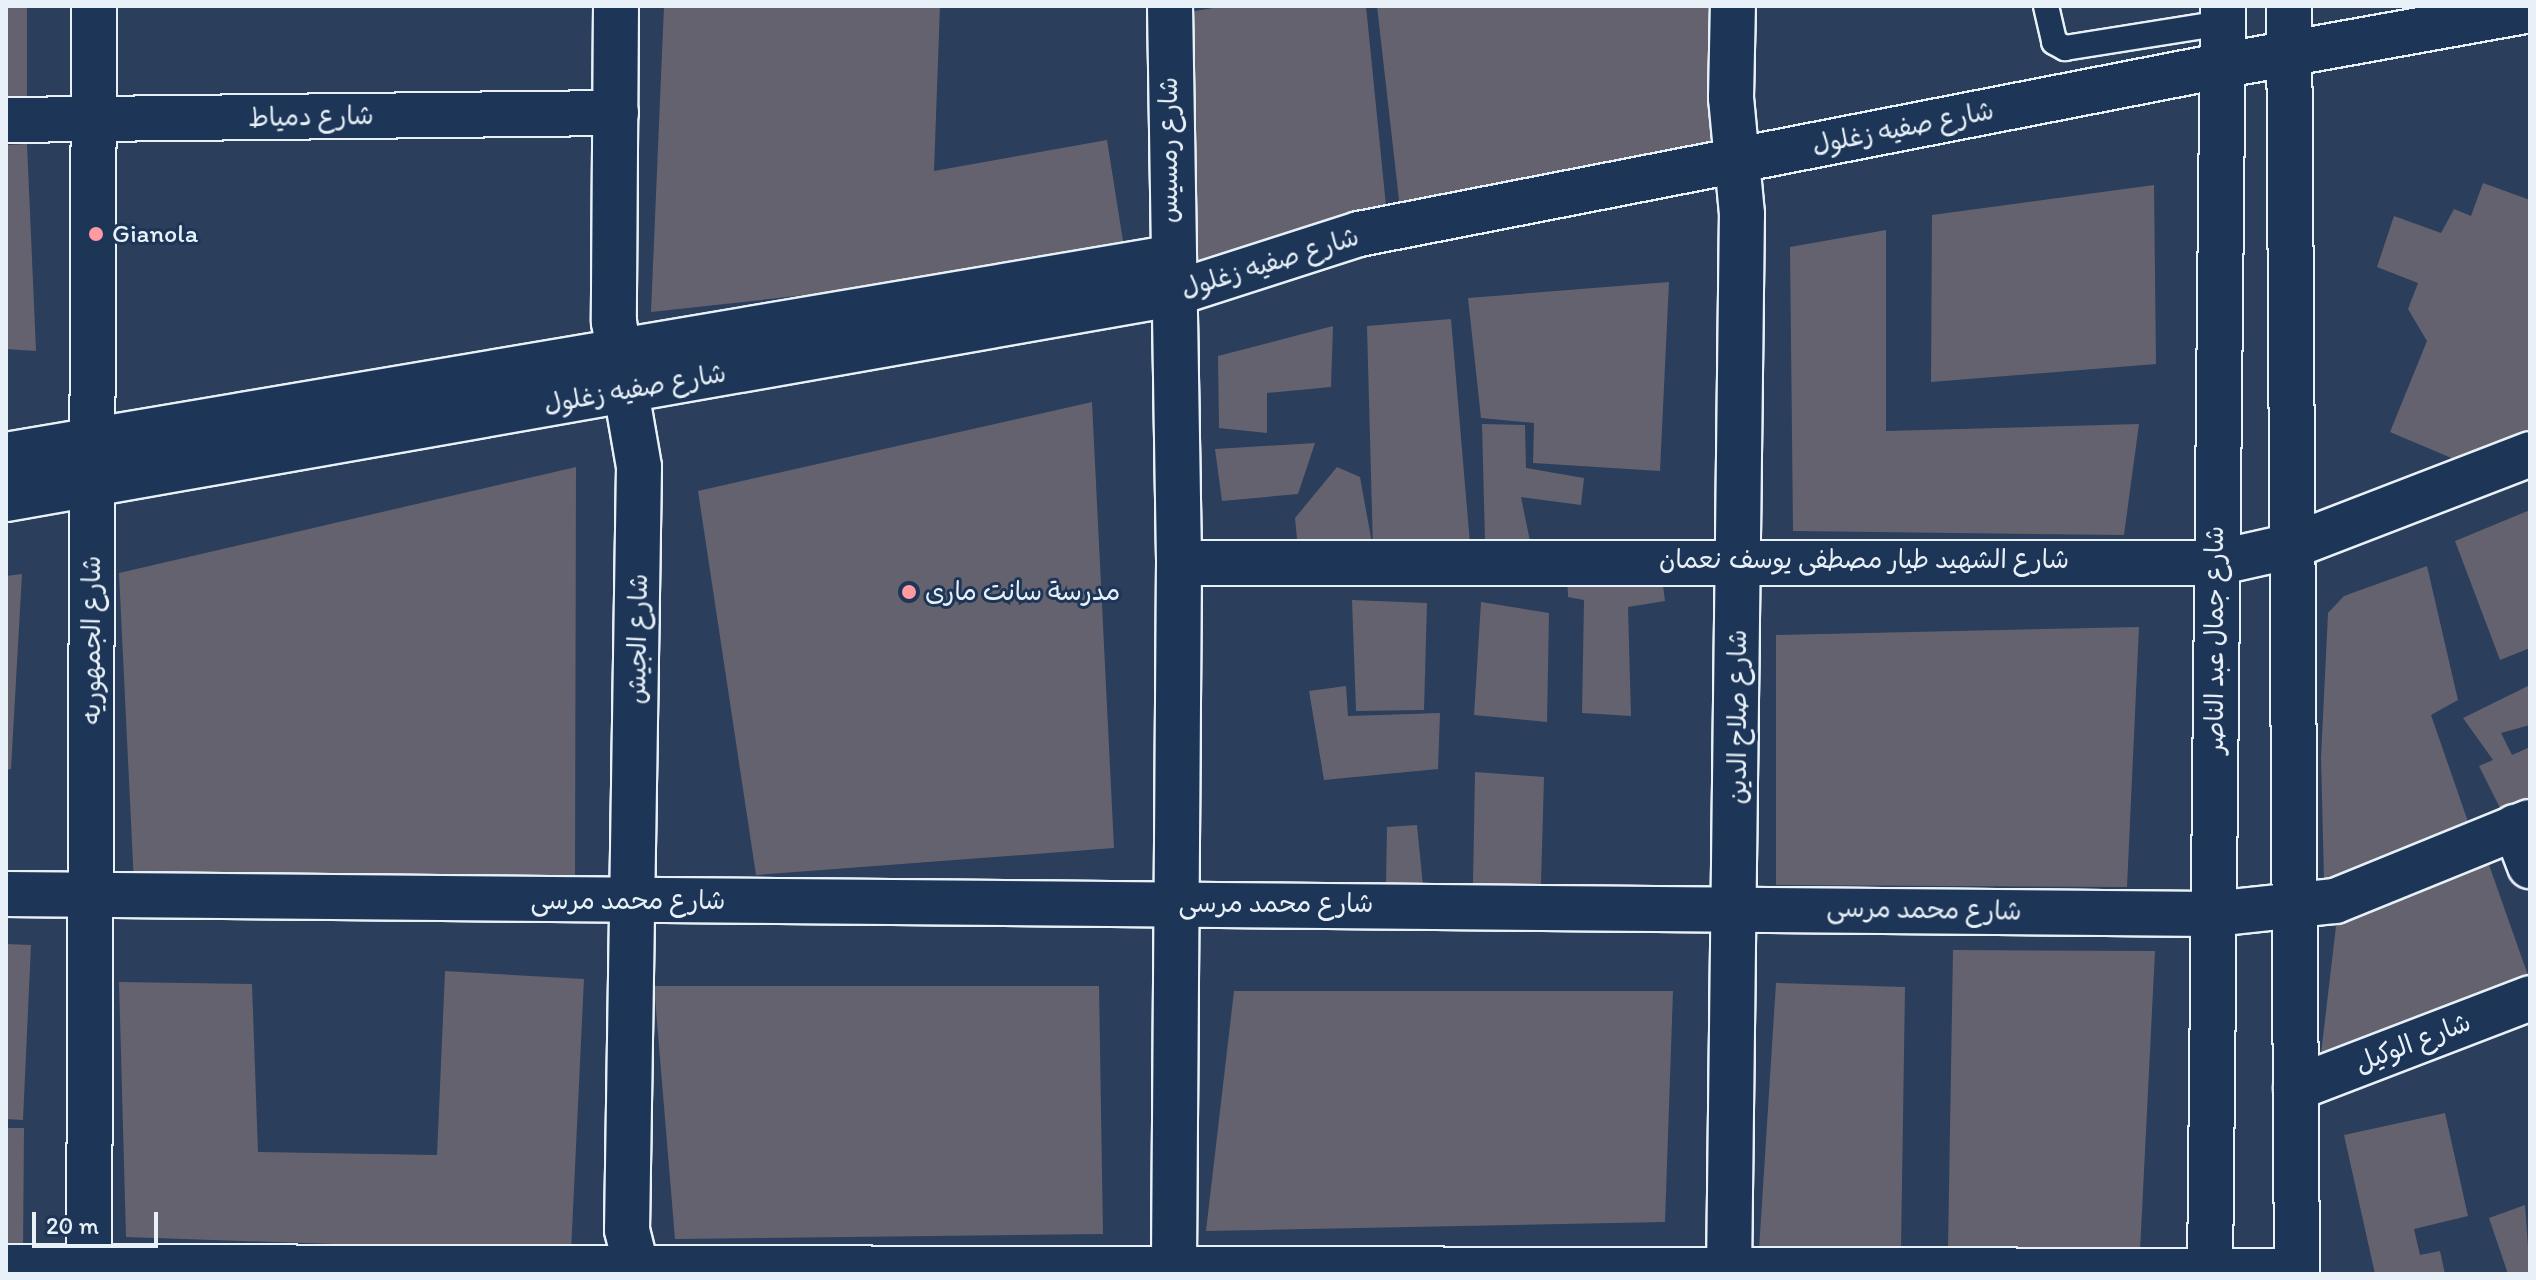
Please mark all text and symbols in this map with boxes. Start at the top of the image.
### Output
street label: شارع رمسيس [1153,77,1185,223]
street label: شارع صفيه زغلول [1810,95,1996,161]
street label: شارع دمياط [248,100,374,134]
place label: Gianola [112,218,198,250]
street label: شارع صفيه زغلول [1177,221,1363,305]
marker: Gianola [87,225,105,243]
street label: شارع صفيه زغلول [541,358,729,420]
street label: شارع جمال عبد الناصر [2199,526,2231,754]
street label: شارع الشهيد طيار مصطفى يوسف نعمان [1659,544,2069,576]
street label: شارع الجمهوريه [76,556,108,724]
street label: شارع الجيش [621,573,655,705]
place label: مدرسة سانت مارى [925,576,1120,608]
marker: مدرسة سانت مارى [900,583,918,601]
street label: شارع صلاح الدين [1722,630,1754,804]
street label: شارع محمد مرسى [531,885,725,917]
street label: شارع محمد مرسى [1179,888,1373,920]
street label: شارع محمد مرسى [1826,893,2022,927]
street label: شارع الوكيل [2351,1007,2475,1079]
scale bar [36,1196,162,1246]
text: 20 m [46,1211,99,1240]

